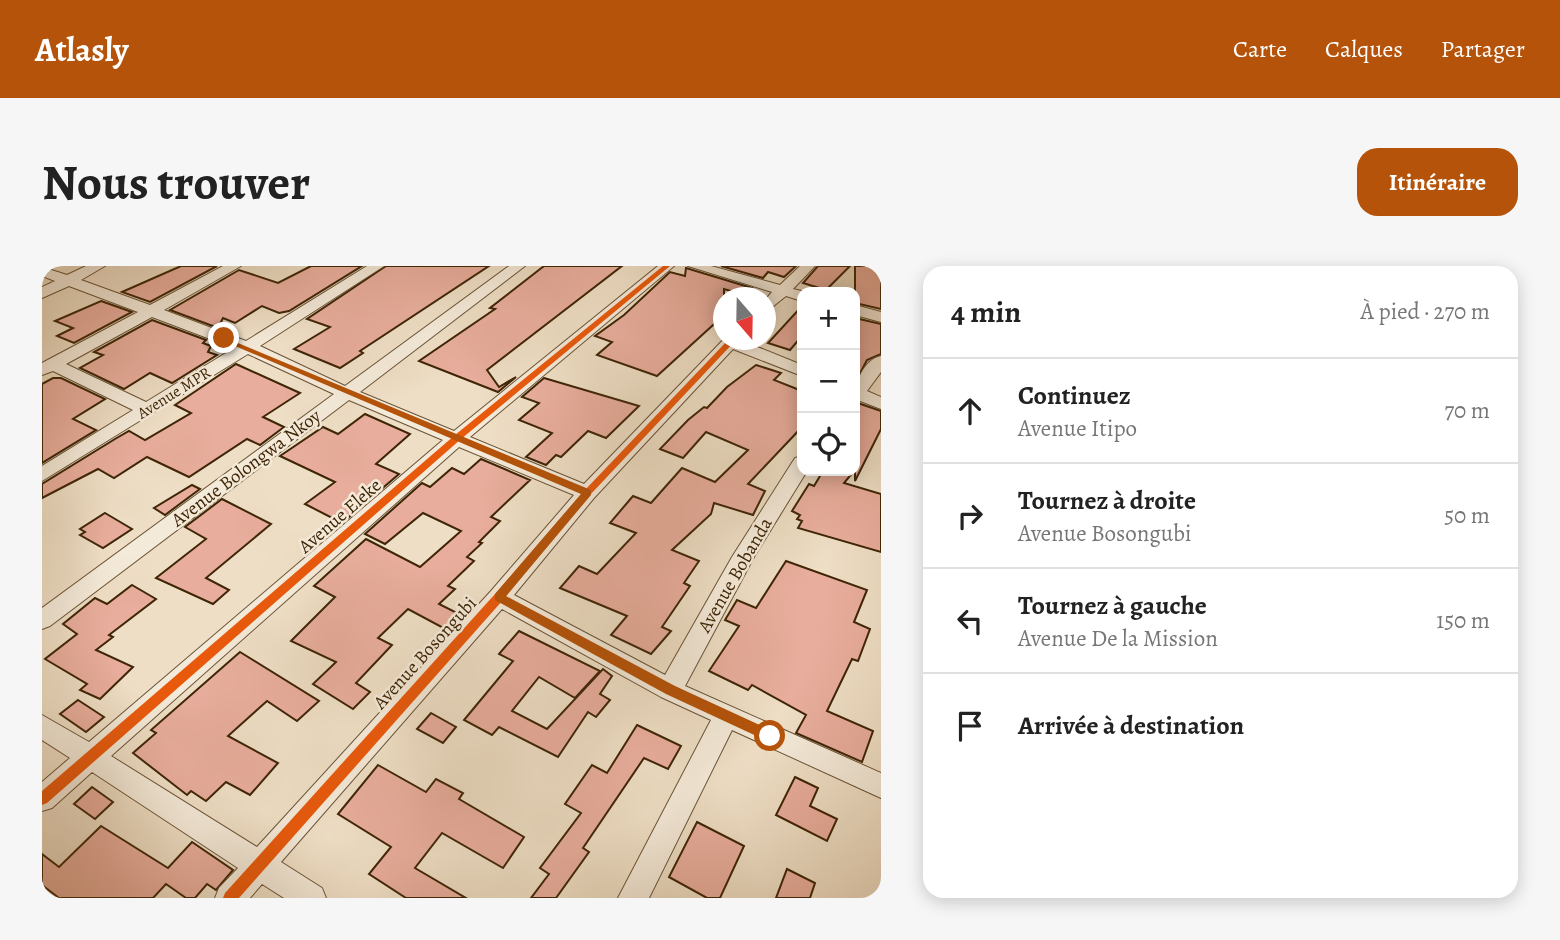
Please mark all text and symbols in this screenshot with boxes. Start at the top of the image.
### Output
text: Atlasly [35,27,129,72]
text: Carte [1233,33,1287,65]
text: Calques [1325,33,1403,65]
text: Partager [1441,33,1525,65]
button: Itinéraire [1357,148,1518,216]
text: Nous trouver [42,149,310,216]
north arrow [713,287,776,350]
map controls [797,287,860,476]
button: + [797,287,860,350]
text: 4 min [951,292,1021,332]
text: À pied · 270 m [1361,296,1490,327]
route end [208,322,239,353]
button: − [797,350,860,413]
street label: Avenue MPR [132,362,215,425]
text: Continuez [1018,378,1131,413]
icon: ahead [951,392,989,430]
text: 70 m [1444,395,1490,426]
street label: Avenue Bolongwa Nkoy [165,403,327,533]
button: locate [797,413,860,476]
text: Avenue Itipo [1018,413,1137,444]
street label: Avenue Eleke [292,473,387,560]
text: Tournez à droite [1018,483,1196,518]
icon: right [951,497,989,535]
text: 50 m [1444,500,1490,531]
street label: Avenue Bobanda [691,513,779,638]
text: Avenue Bosongubi [1018,518,1191,549]
text: Tournez à gauche [1018,588,1207,623]
street label: Avenue Bosongubi [367,591,483,716]
icon: left [951,602,989,640]
text: 150 m [1436,605,1490,636]
text: Avenue De la Mission [1018,623,1218,654]
icon: arrive [951,707,989,745]
text: Arrivée à destination [1018,708,1244,743]
route start [754,720,785,751]

